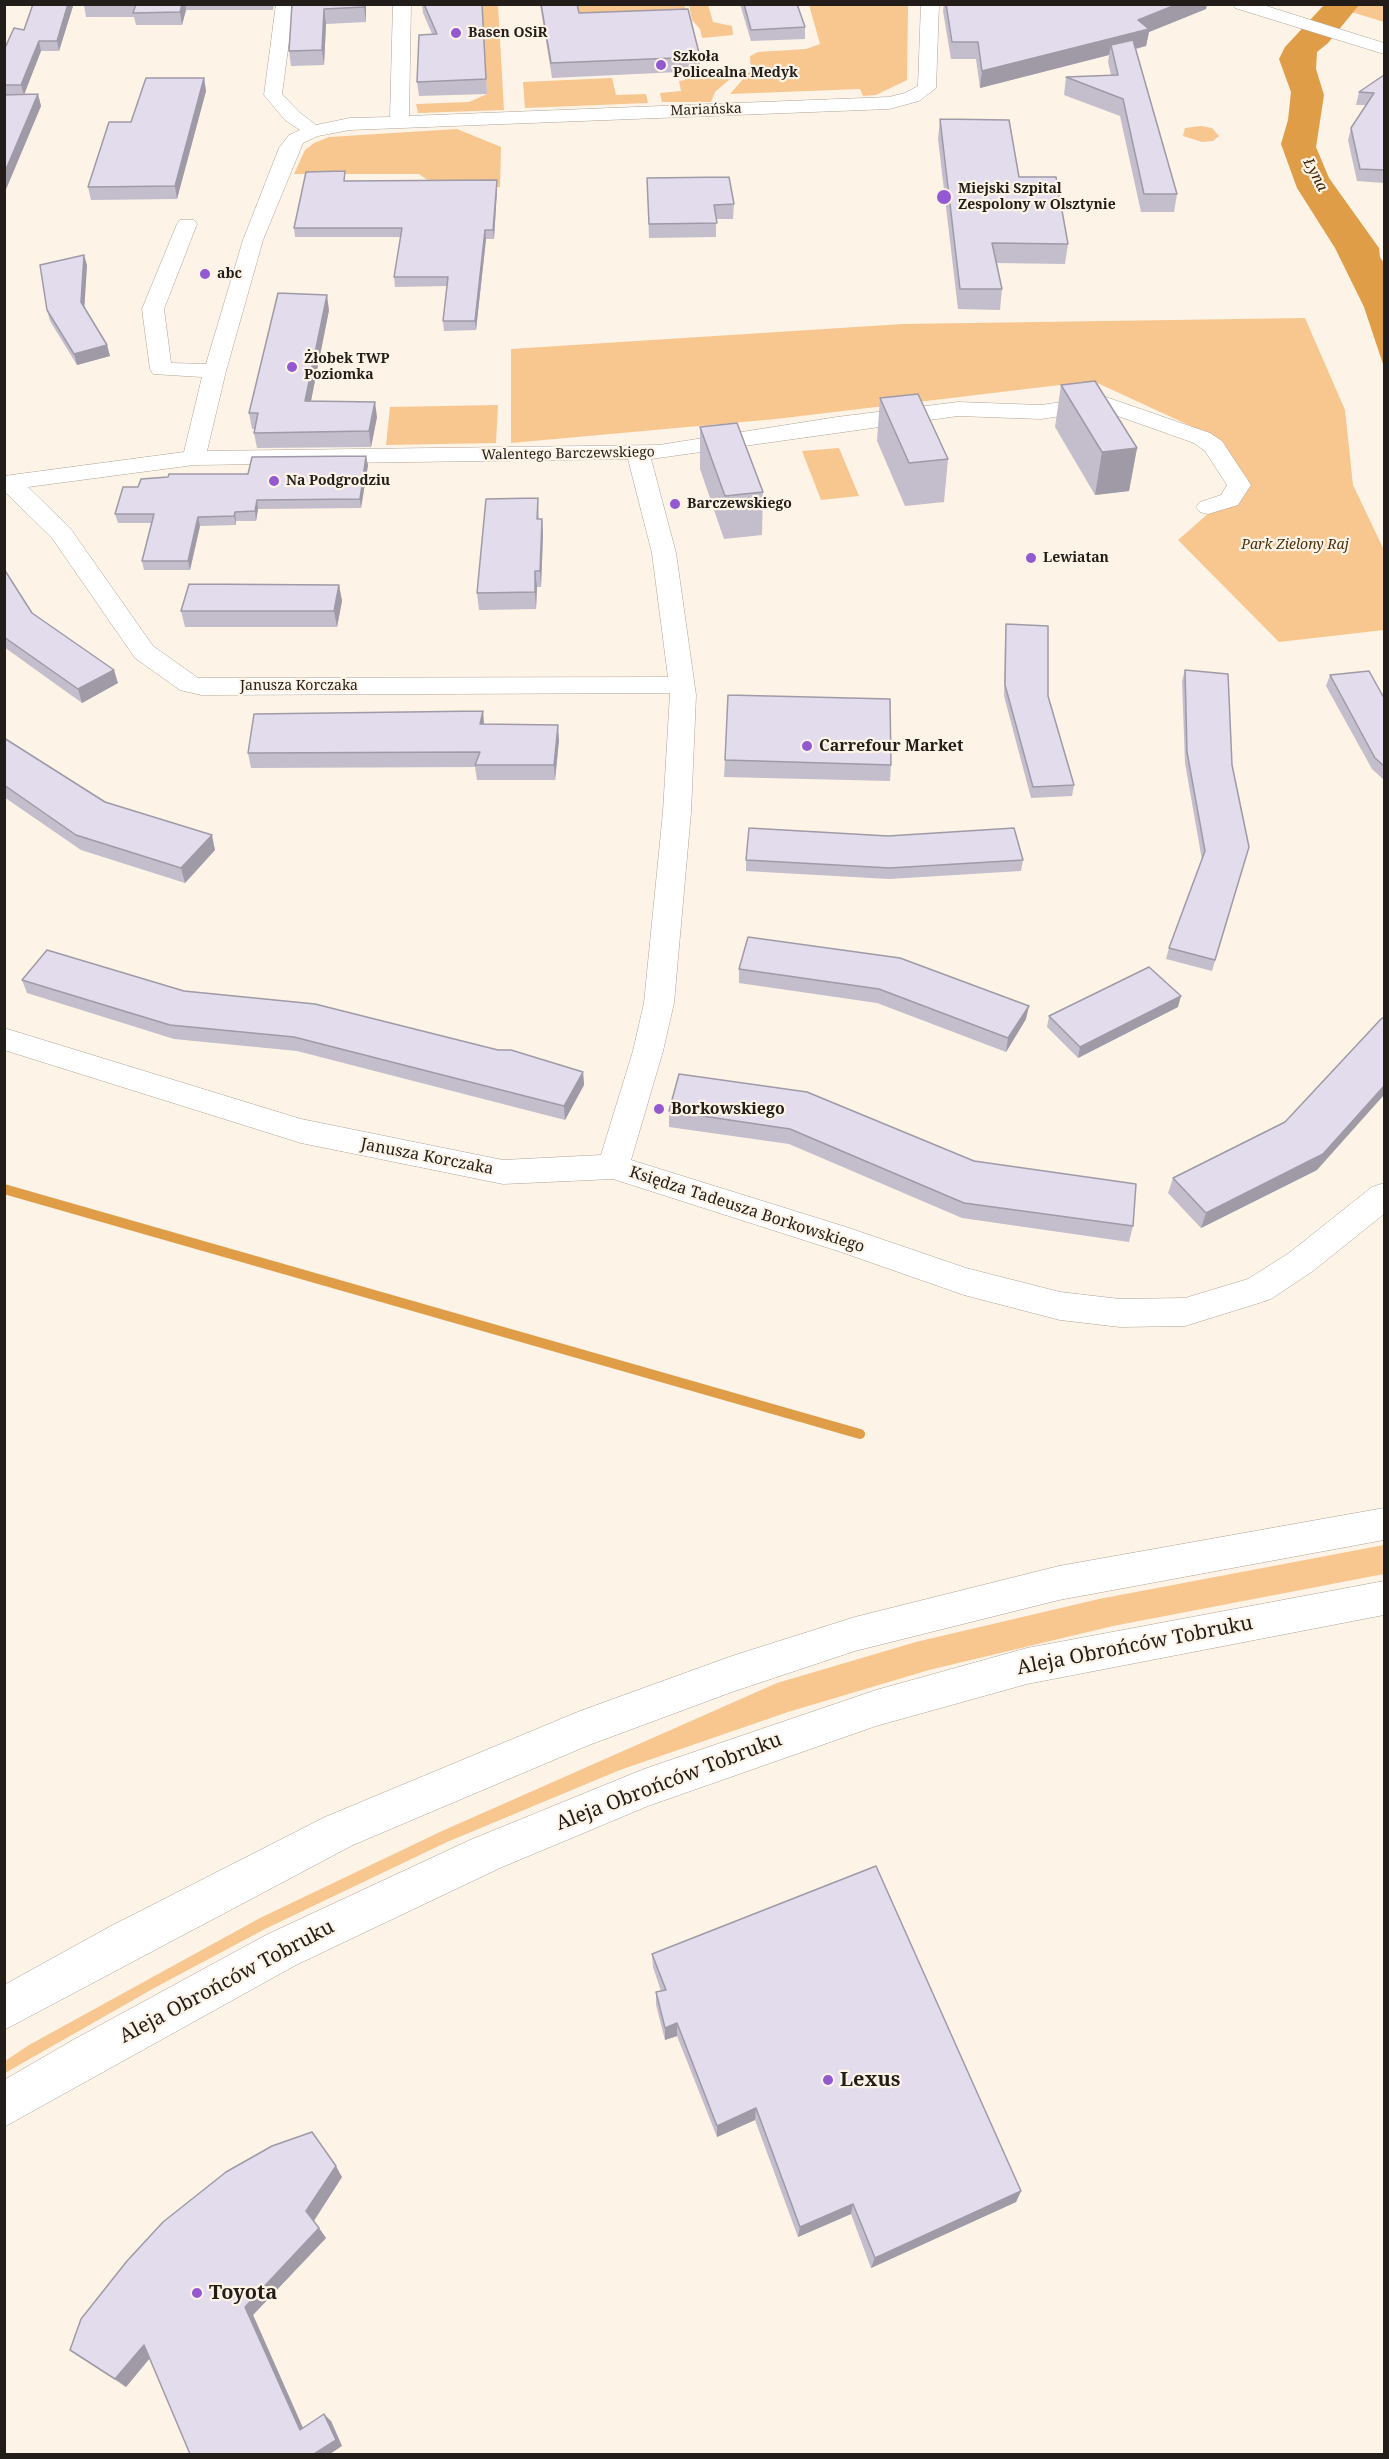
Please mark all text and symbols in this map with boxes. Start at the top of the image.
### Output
place label: Basen OSiR [468,25,548,41]
marker: Basen OSiR [449,26,463,40]
place label: Szkoła Policealna Medyk [673,49,798,82]
marker: Szkoła Policealna Medyk [654,58,668,72]
street label: Mariańska [670,100,742,120]
water label: Łyna [1299,155,1331,195]
place label: Miejski Szpital Zespolony w Olsztynie [958,181,1116,214]
marker: Miejski Szpital Zespolony w Olsztynie [935,188,953,206]
place label: abc [217,266,242,282]
marker: abc [198,267,212,281]
place label: Żłobek TWP Poziomka [304,351,390,384]
marker: Żłobek TWP Poziomka [285,360,299,374]
street label: Walentego Barczewskiego [481,444,655,464]
place label: Na Podgrodziu [286,473,390,489]
marker: Na Podgrodziu [267,474,281,488]
place label: Barczewskiego [687,496,792,512]
marker: Barczewskiego [668,497,682,511]
park label: Park Zielony Raj [1241,537,1349,553]
place label: Lewiatan [1043,550,1109,566]
marker: Lewiatan [1024,551,1038,565]
street label: Janusza Korczaka [240,678,358,694]
place label: Carrefour Market [819,736,963,756]
marker: Carrefour Market [800,739,814,753]
place label: Borkowskiego [671,1099,785,1119]
marker: Borkowskiego [652,1102,666,1116]
street label: Janusza Korczaka [359,1135,495,1179]
street label: Księdza Tadeusza Borkowskiego [627,1163,867,1257]
street label: Aleja Obrońców Tobruku [1015,1611,1255,1681]
street label: Aleja Obrońców Tobruku [553,1728,785,1836]
street label: Aleja Obrońców Tobruku [115,1915,339,2049]
place label: Lexus [840,2068,900,2092]
marker: Lexus [821,2073,835,2087]
place label: Toyota [209,2281,277,2305]
marker: Toyota [190,2286,204,2300]

